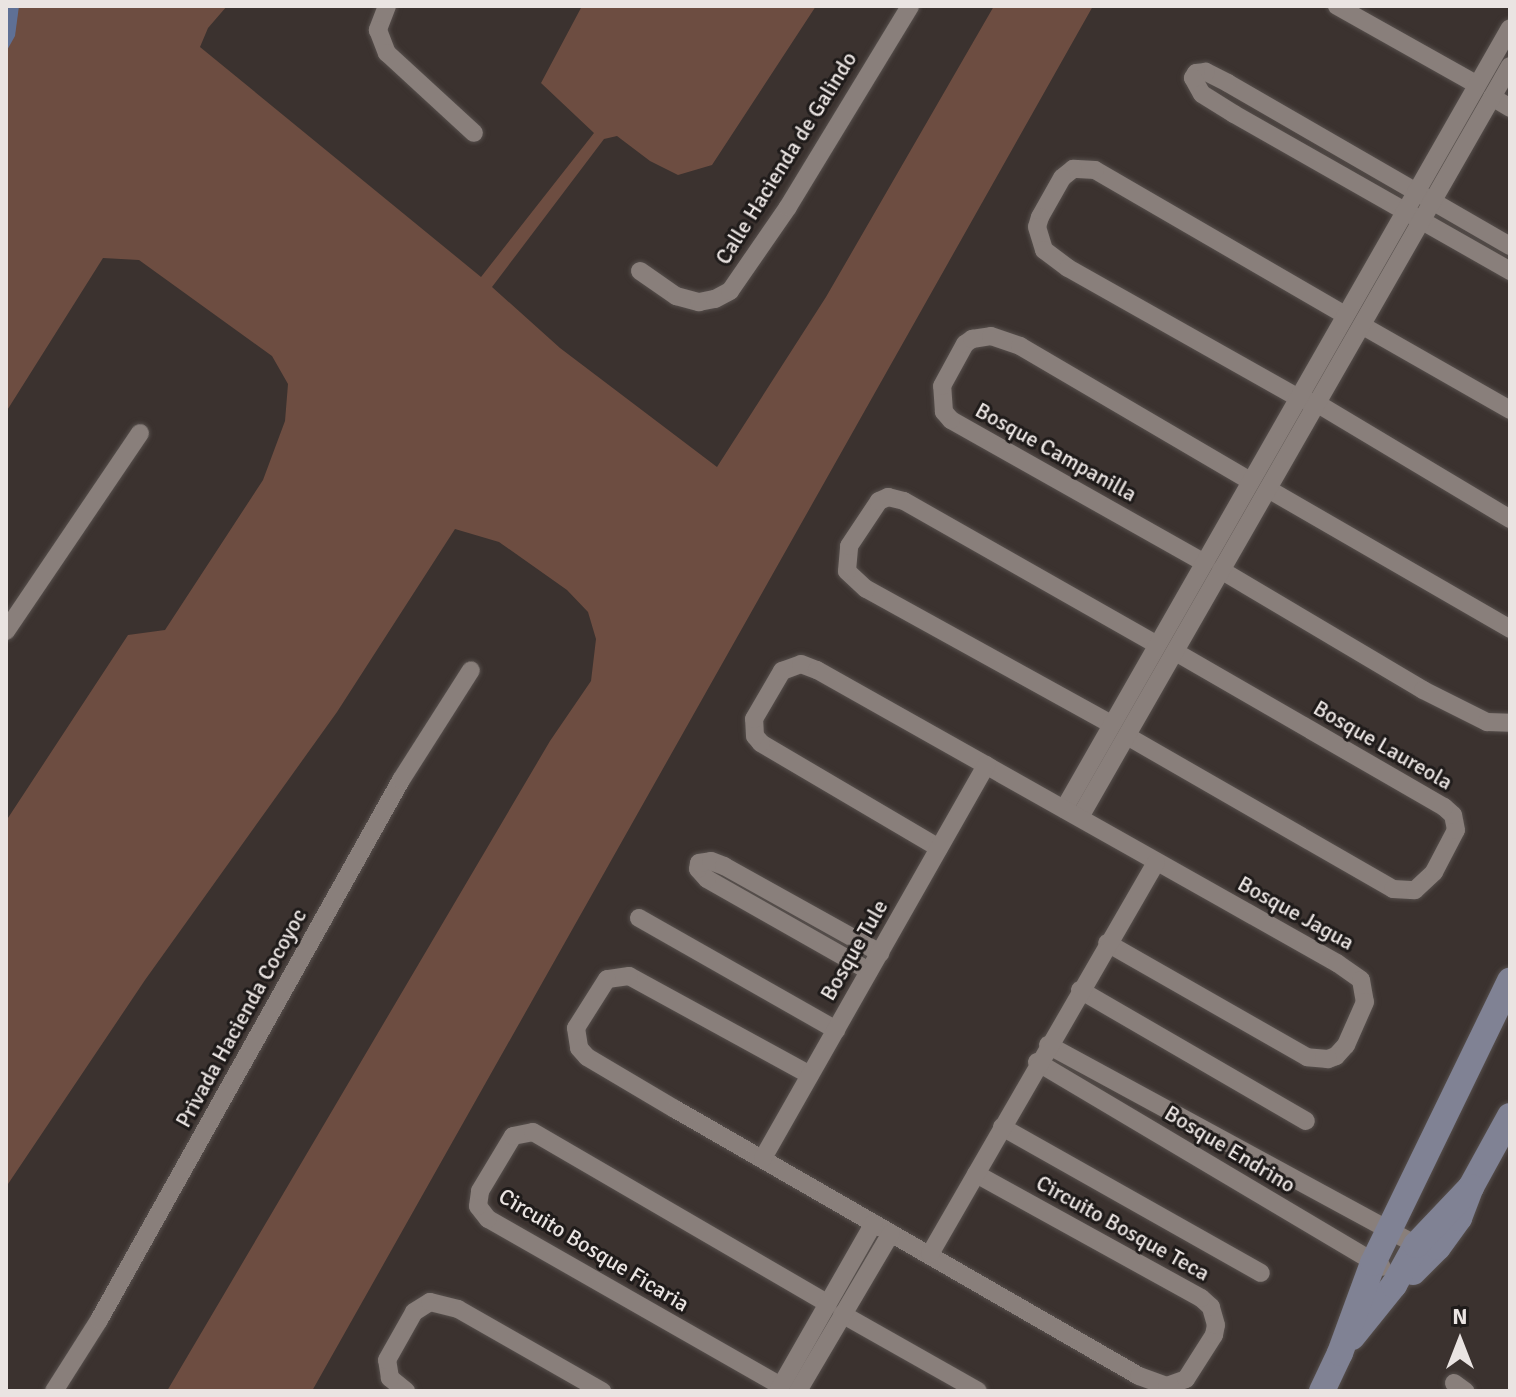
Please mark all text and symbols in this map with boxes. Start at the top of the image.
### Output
street label: Calle Hacienda de Galindo [710,47,862,269]
street label: Bosque Campanilla [971,397,1141,507]
street label: Bosque Laureola [1309,695,1457,795]
street label: Bosque Jagua [1233,870,1359,956]
street label: Bosque Tule [815,895,893,1005]
street label: Privada Hacienda Cocoyoc [170,904,312,1132]
street label: Bosque Endrino [1160,1100,1300,1198]
street label: Circuito Bosque Teca [1032,1169,1214,1287]
street label: Circuito Bosque Ficaria [494,1183,694,1317]
north arrow [1420,1301,1500,1381]
text: N [1452,1303,1468,1330]

